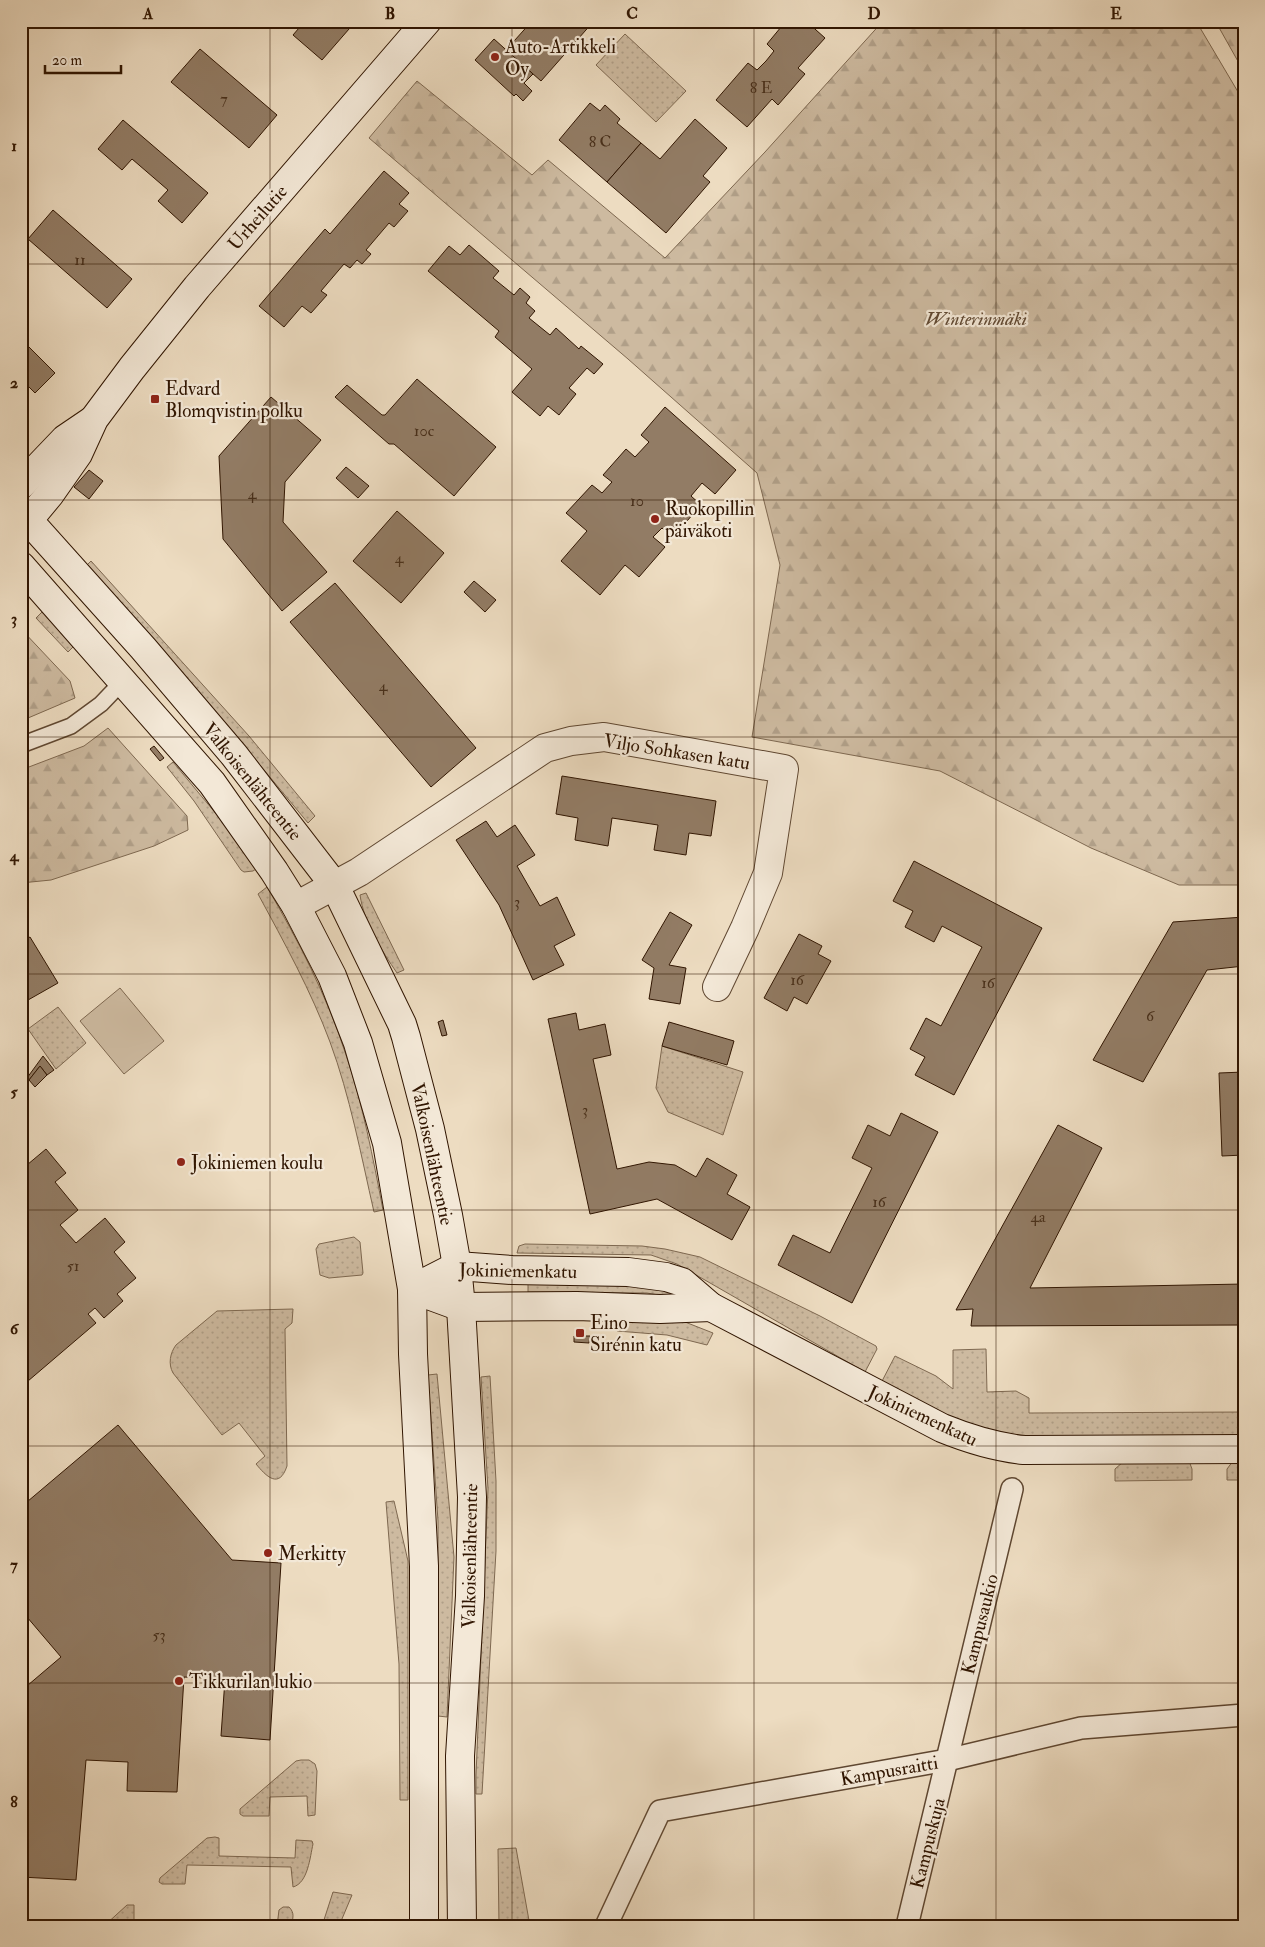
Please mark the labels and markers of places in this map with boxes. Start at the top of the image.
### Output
place label: Auto-Artikkeli Oy [504,35,616,81]
marker: Auto-Artikkeli Oy [489,51,501,63]
place label: Edvard Blomqvistin polku [165,377,303,424]
marker: Edvard Blomqvistin polku [149,393,161,405]
place label: Ruokopillin päiväkoti [664,497,755,544]
marker: Ruokopillin päiväkoti [649,513,661,525]
place label: Jokiniemen koulu [190,1151,323,1175]
marker: Jokiniemen koulu [175,1156,187,1168]
place label: Eino Sirénin katu [590,1311,682,1357]
marker: Eino Sirénin katu [574,1327,586,1339]
place label: Merkitty [278,1542,346,1566]
marker: Merkitty [262,1547,274,1559]
place label: Tikkurilan lukio [189,1670,312,1694]
marker: Tikkurilan lukio [173,1675,185,1687]

